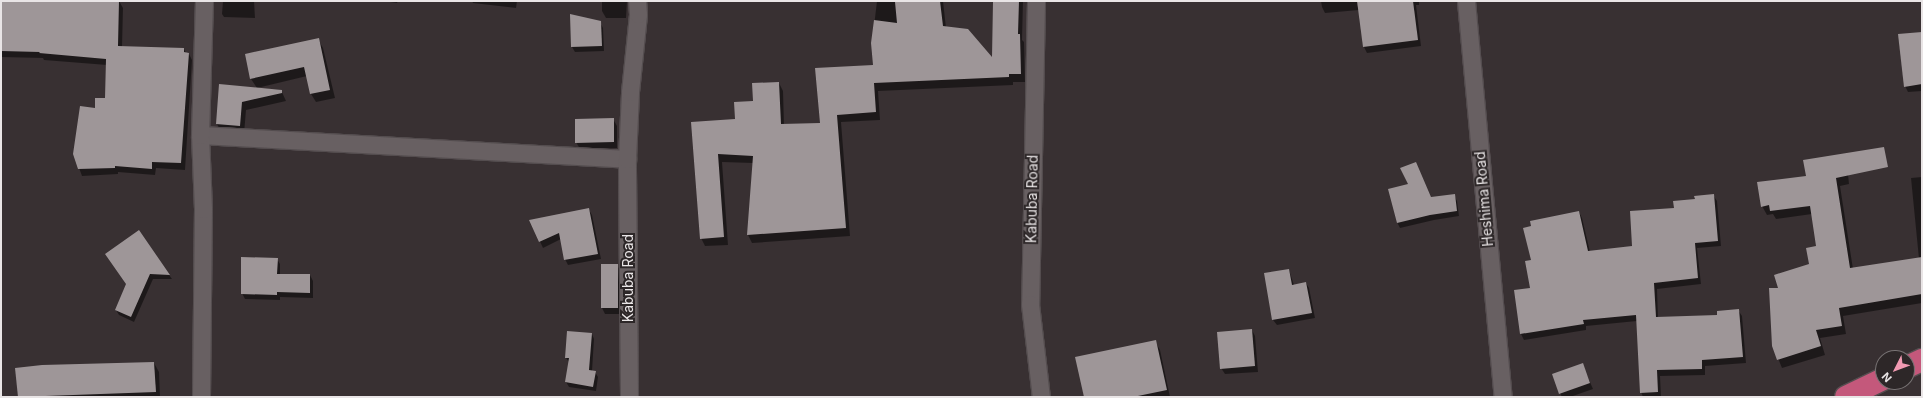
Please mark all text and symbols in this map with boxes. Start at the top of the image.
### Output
street label: Heshima Road [1471,151,1497,247]
street label: Kabuba Road [1023,155,1041,243]
street label: Kabuba Road [620,234,636,322]
north arrow [1875,350,1915,390]
text: N [1879,370,1895,385]

